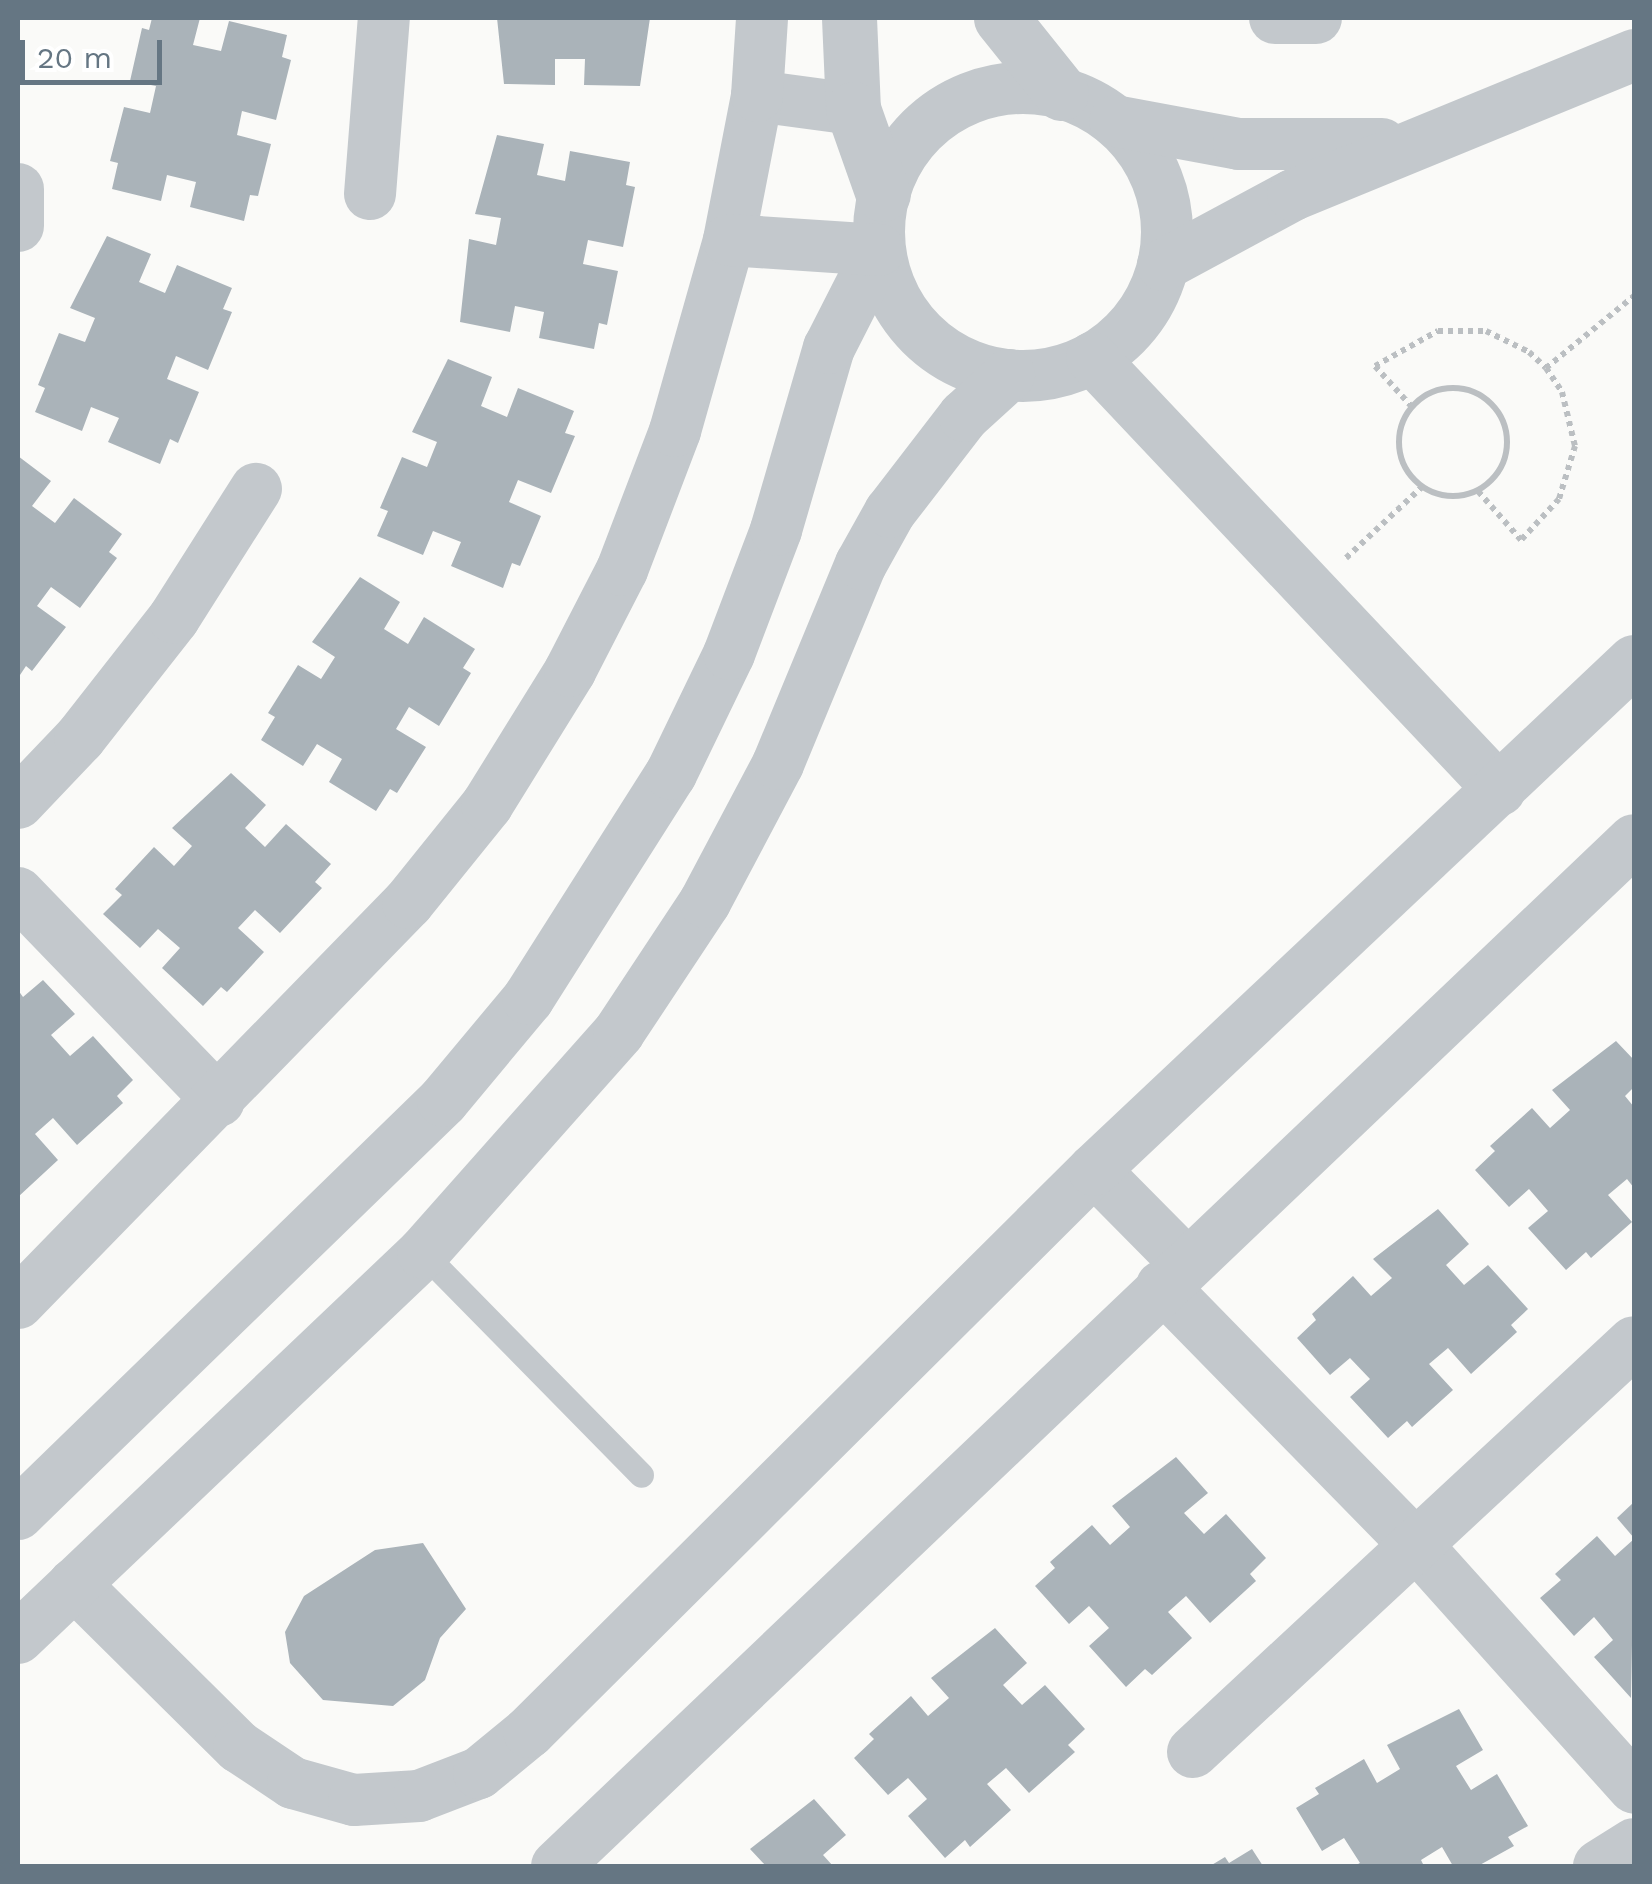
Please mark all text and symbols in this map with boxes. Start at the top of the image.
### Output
scale bar [25,20,168,82]
text: 20 m [37,40,112,75]

